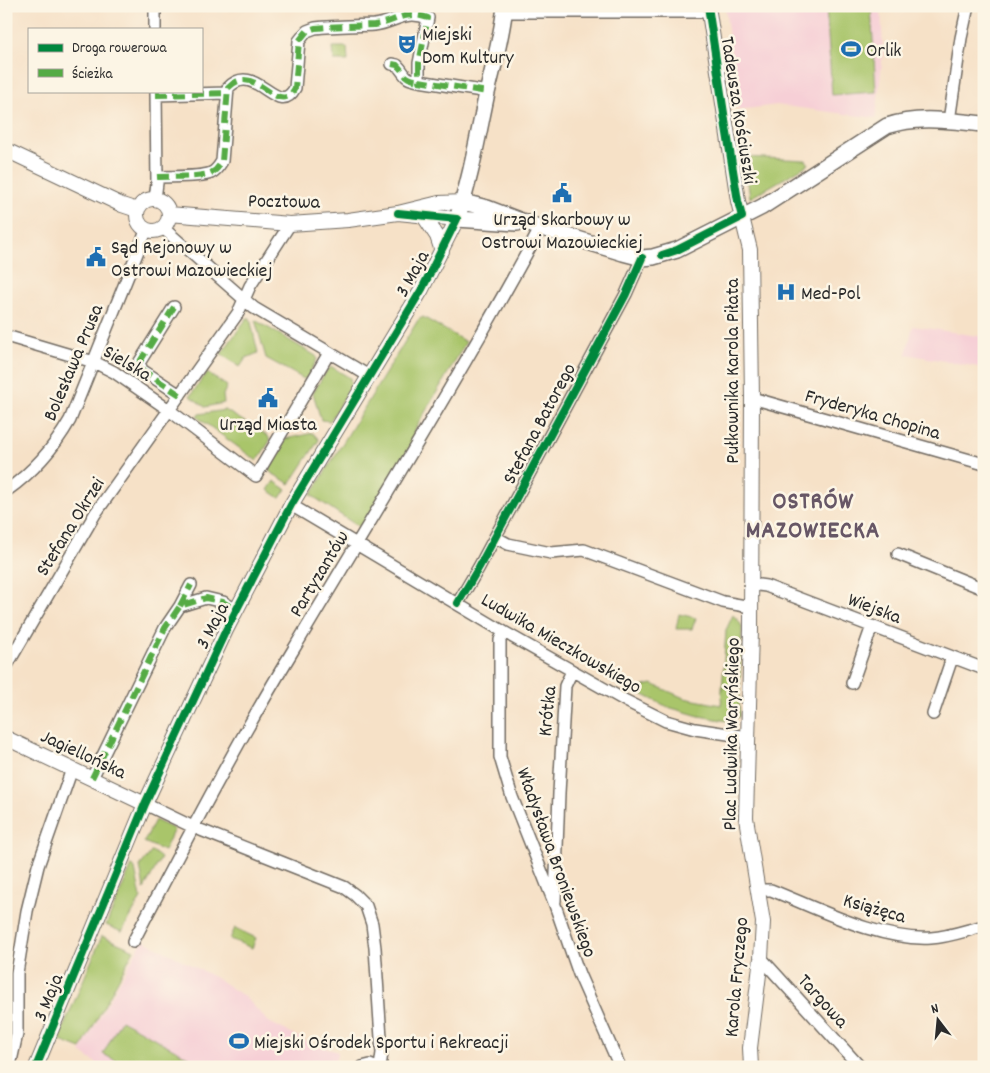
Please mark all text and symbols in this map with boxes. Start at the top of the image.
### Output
place label: Miejski Dom Kultury [422,22,515,73]
legend [28,28,202,92]
theatre icon: Miejski Dom Kultury [396,33,418,55]
street label: Tadeusza Kościuszki [712,35,763,187]
text: Droga rowerowa [72,38,167,60]
sports icon: Orlik [840,38,862,60]
place label: Orlik [866,38,902,66]
text: Ścieżka [72,64,113,86]
public building icon: Urząd Skarbowy w Ostrowi Mazowieckiej [551,182,573,204]
street label: Pocztowa [248,188,321,218]
place label: Urząd Skarbowy w Ostrowi Mazowieckiej [481,207,643,258]
place label: Sąd Rejonowy w Ostrowi Mazowieckiej [111,235,273,286]
public building icon: Sąd Rejonowy w Ostrowi Mazowieckiej [85,246,107,268]
street label: 3 Maja [389,246,438,303]
street label: Pułkownika Karola Piłata [720,278,748,464]
hospital icon: Med-Pol [775,281,797,303]
place label: Med-Pol [801,281,861,309]
street label: Bolesława Prusa [38,300,112,426]
street label: Sielska [97,339,156,390]
street label: Stefana Batorego [497,359,584,490]
street label: Fryderyka Chopina [801,383,944,449]
public building icon: Urząd Miasta [257,387,279,409]
place label: Urząd Miasta [219,412,317,440]
street label: Stefana Okrzei [30,472,113,582]
district label: OSTRÓW MAZOWIECKA [746,485,880,550]
street label: Partyzantów [284,526,358,623]
street label: Ludwika Mieczkowskiego [475,587,646,702]
street label: Wiejska [843,587,905,633]
street label: 3 Maja [190,598,238,655]
street label: Plac Ludwika Waryńskiego [717,637,749,831]
street label: Krótka [532,684,566,738]
street label: Jagiellońska [35,724,131,788]
street label: Władysława Broniewskiego [508,764,603,962]
street label: Książęca [840,888,909,932]
street label: Karola Fryczego [719,916,757,1038]
street label: Targowa [790,969,854,1036]
street label: 3 Maja [28,970,72,1026]
north arrow [912,996,962,1046]
text: N [929,999,941,1020]
sports icon: Miejski Ośrodek Sportu i Rekreacji [228,1030,250,1052]
place label: Miejski Ośrodek Sportu i Rekreacji [254,1030,508,1058]

